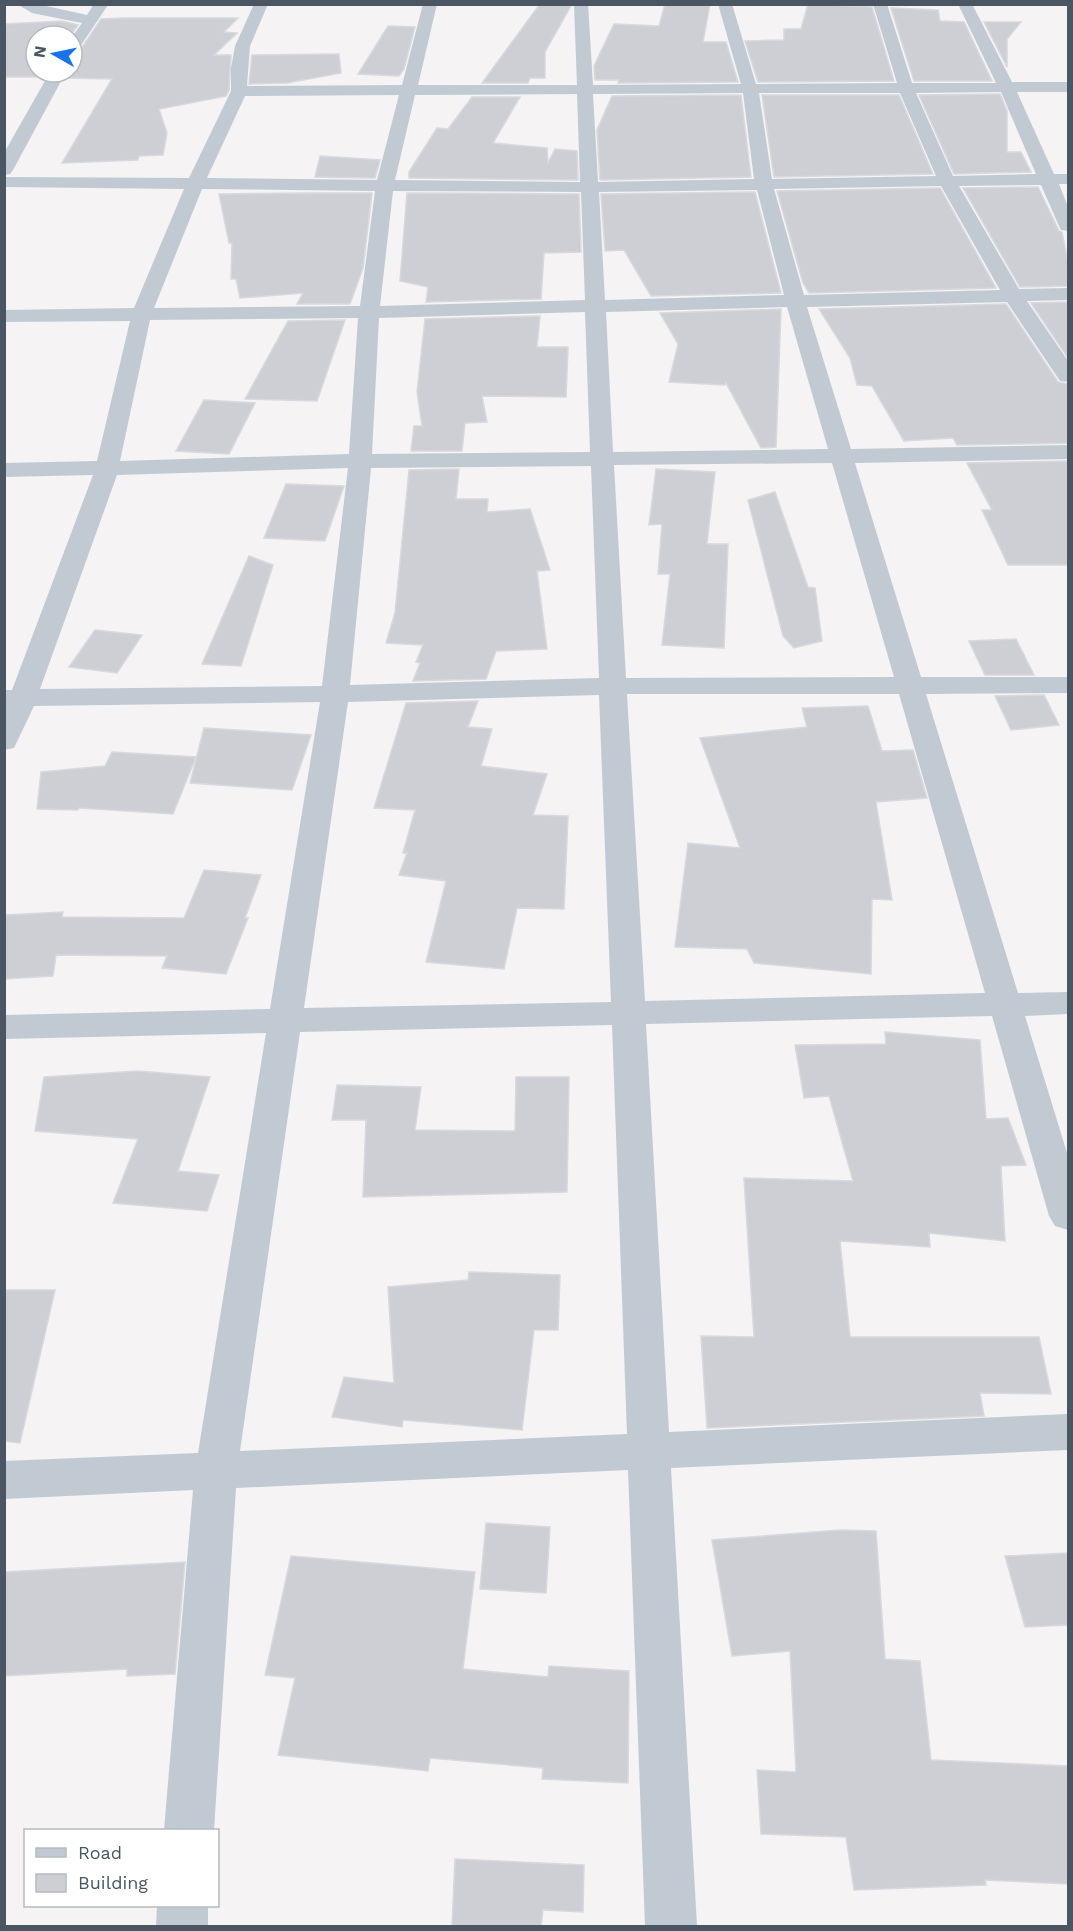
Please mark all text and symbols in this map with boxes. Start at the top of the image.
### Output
north arrow [24,24,84,84]
text: N [29,44,50,59]
legend [24,1829,219,1907]
text: Road [78,1842,122,1863]
text: Building [78,1872,148,1893]

